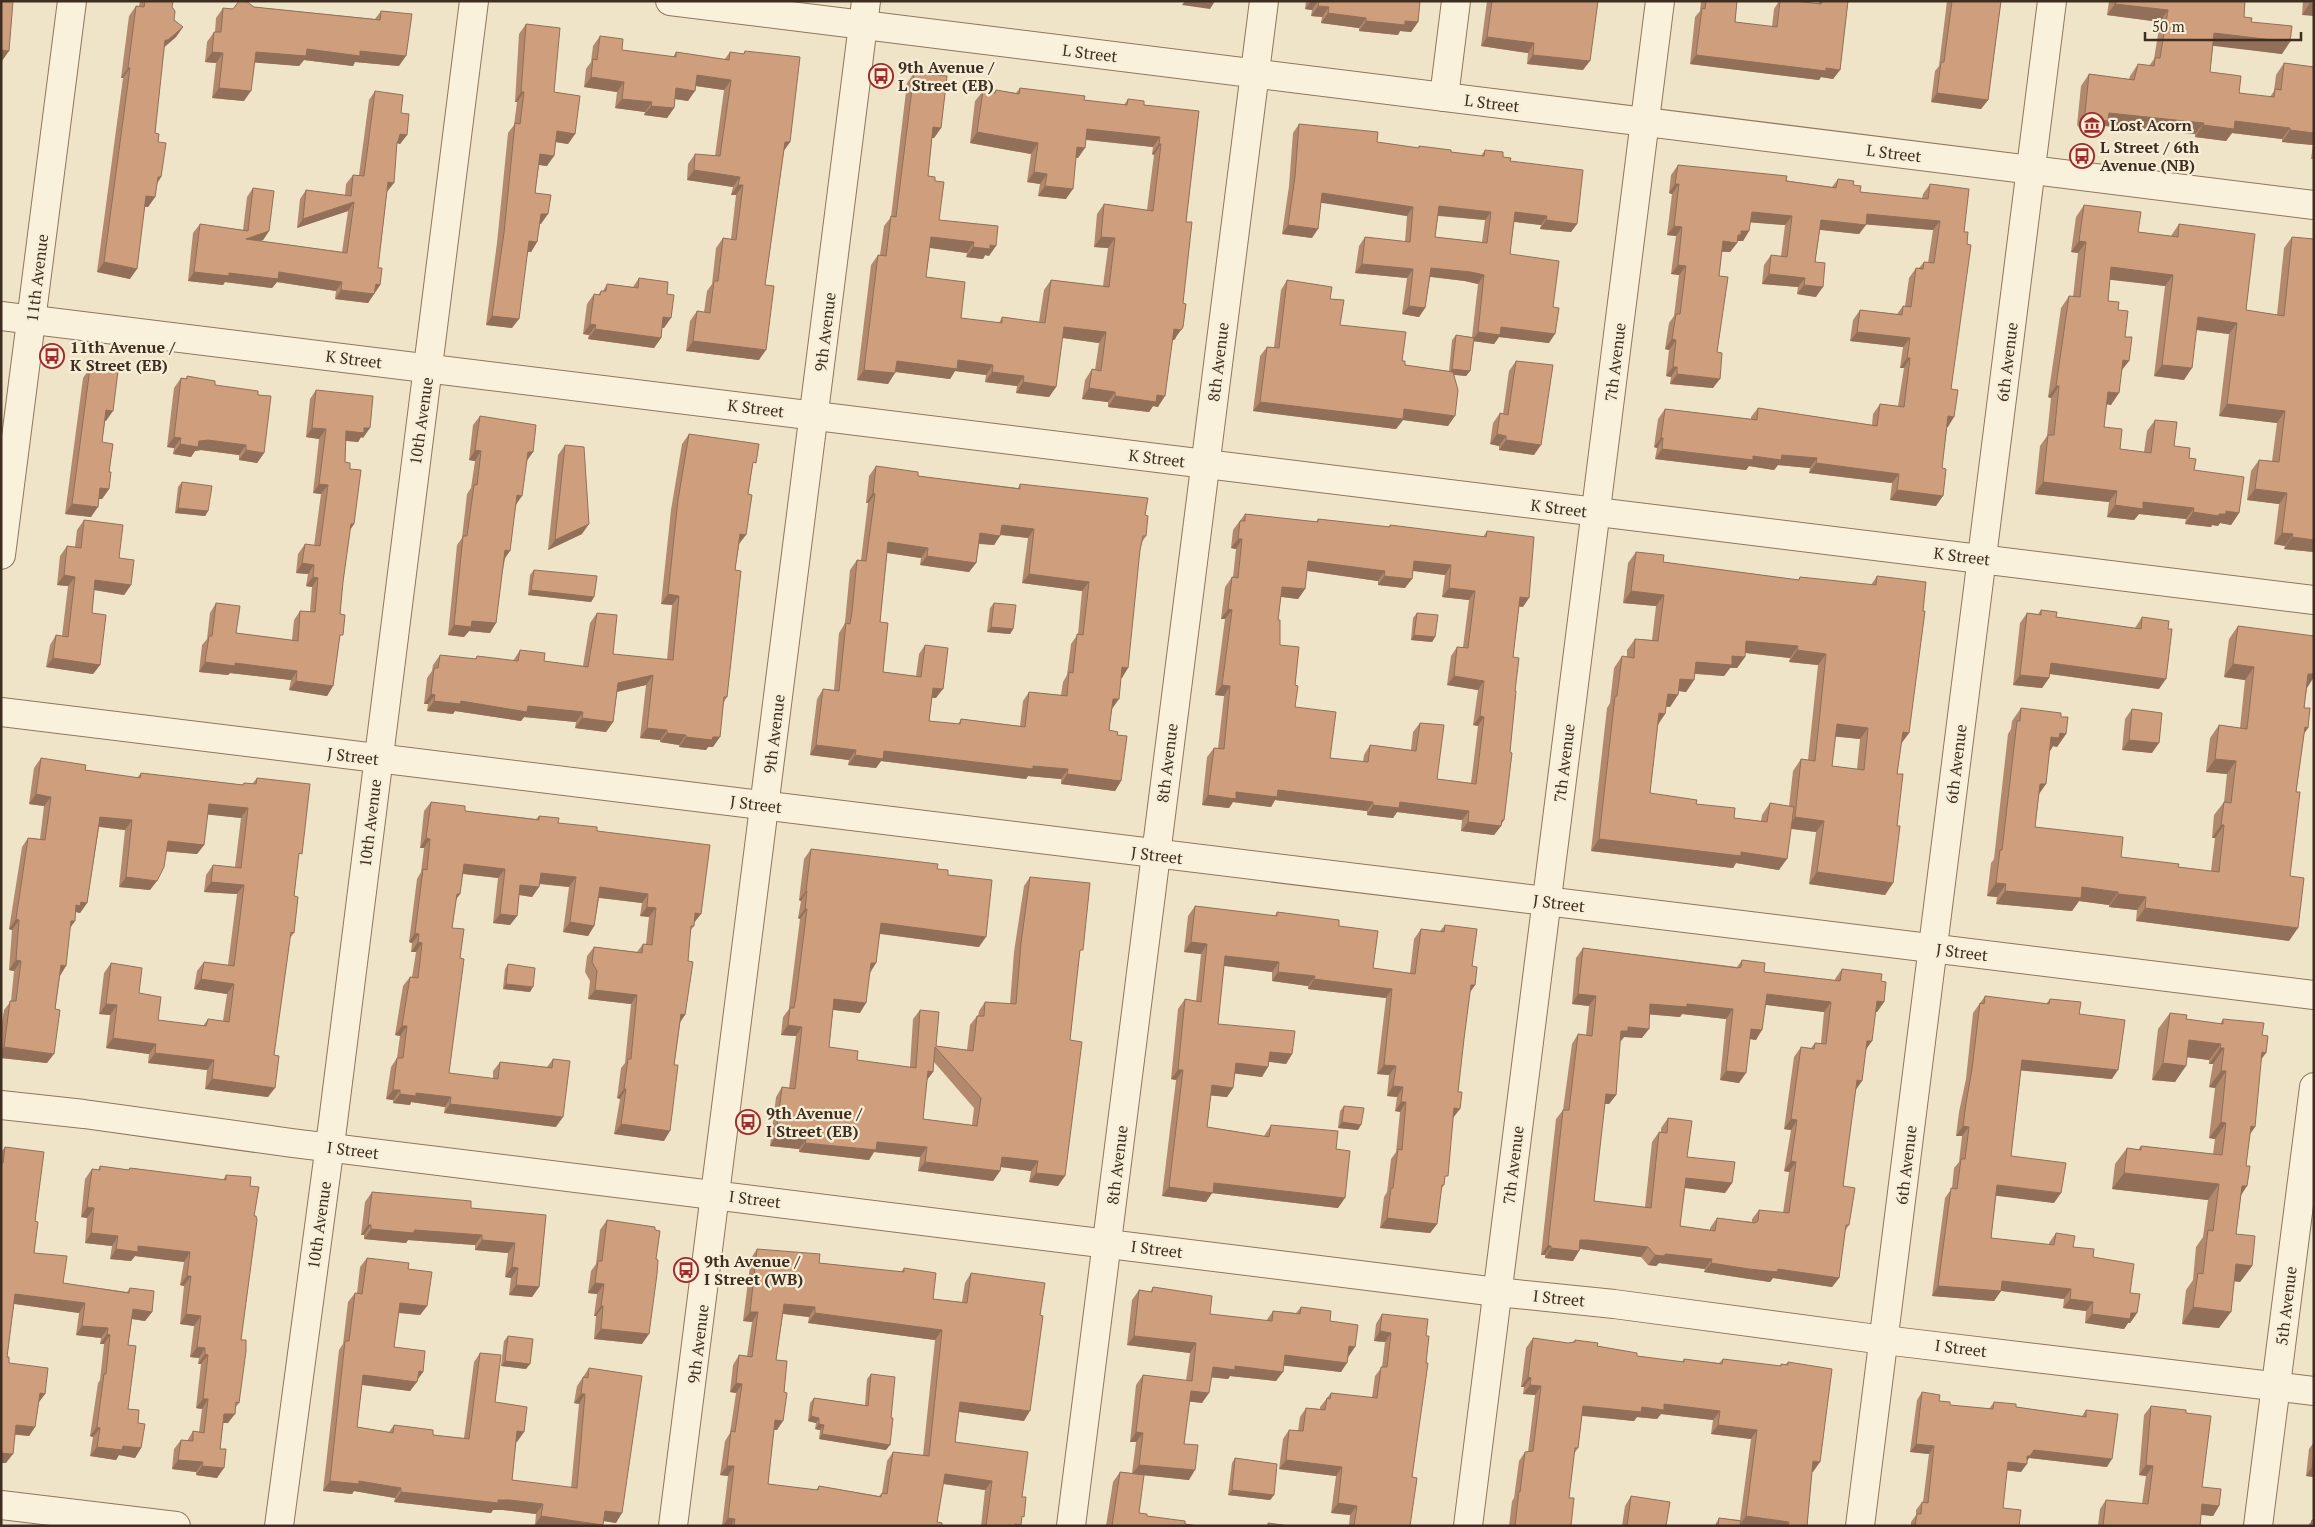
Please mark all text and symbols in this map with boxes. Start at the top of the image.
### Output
scale bar [2145,10,2301,42]
text: 50 m [2152,16,2185,36]
street label: L Street [1061,39,1119,67]
place label: 9th Avenue / L Street (EB) [898,56,995,96]
bus stop icon: 9th Avenue / L Street (EB) [868,63,894,89]
street label: L Street [1463,89,1521,117]
museum icon: Lost Acorn [2079,112,2105,138]
place label: Lost Acorn [2110,114,2193,136]
place label: L Street / 6th Avenue (NB) [2100,136,2200,176]
street label: L Street [1865,139,1923,167]
bus stop icon: L Street / 6th Avenue (NB) [2069,143,2095,169]
street label: 11th Avenue [21,233,53,323]
street label: 9th Avenue [809,291,841,373]
street label: 8th Avenue [1202,321,1234,403]
street label: 7th Avenue [1599,321,1631,403]
street label: 6th Avenue [1991,321,2023,403]
place label: 11th Avenue / K Street (EB) [70,336,176,376]
bus stop icon: 11th Avenue / K Street (EB) [39,343,65,369]
street label: K Street [324,345,384,373]
street label: 10th Avenue [404,376,438,466]
street label: K Street [726,394,786,422]
street label: K Street [1127,444,1187,472]
street label: K Street [1529,494,1589,522]
street label: K Street [1932,542,1992,570]
street label: 9th Avenue [758,693,790,775]
street label: 8th Avenue [1151,722,1183,804]
street label: 7th Avenue [1548,722,1580,804]
street label: 6th Avenue [1940,723,1972,805]
street label: J Street [326,742,380,770]
street label: 10th Avenue [354,778,386,868]
street label: J Street [729,790,783,818]
street label: J Street [1130,841,1184,869]
street label: J Street [1532,889,1586,917]
street label: J Street [1935,938,1989,966]
place label: 9th Avenue / I Street (EB) [766,1102,863,1142]
bus stop icon: 9th Avenue / I Street (EB) [735,1109,761,1135]
street label: 8th Avenue [1101,1124,1133,1206]
street label: 7th Avenue [1497,1124,1529,1206]
street label: 6th Avenue [1890,1124,1922,1206]
street label: I Street [326,1136,380,1164]
street label: 10th Avenue [302,1180,336,1270]
street label: I Street [728,1185,782,1213]
street label: I Street [1130,1235,1184,1263]
place label: 9th Avenue / I Street (WB) [704,1250,803,1290]
bus stop icon: 9th Avenue / I Street (WB) [673,1257,699,1283]
street label: 5th Avenue [2270,1265,2302,1347]
street label: I Street [1532,1284,1586,1312]
street label: 9th Avenue [682,1303,714,1385]
street label: I Street [1934,1334,1988,1362]

